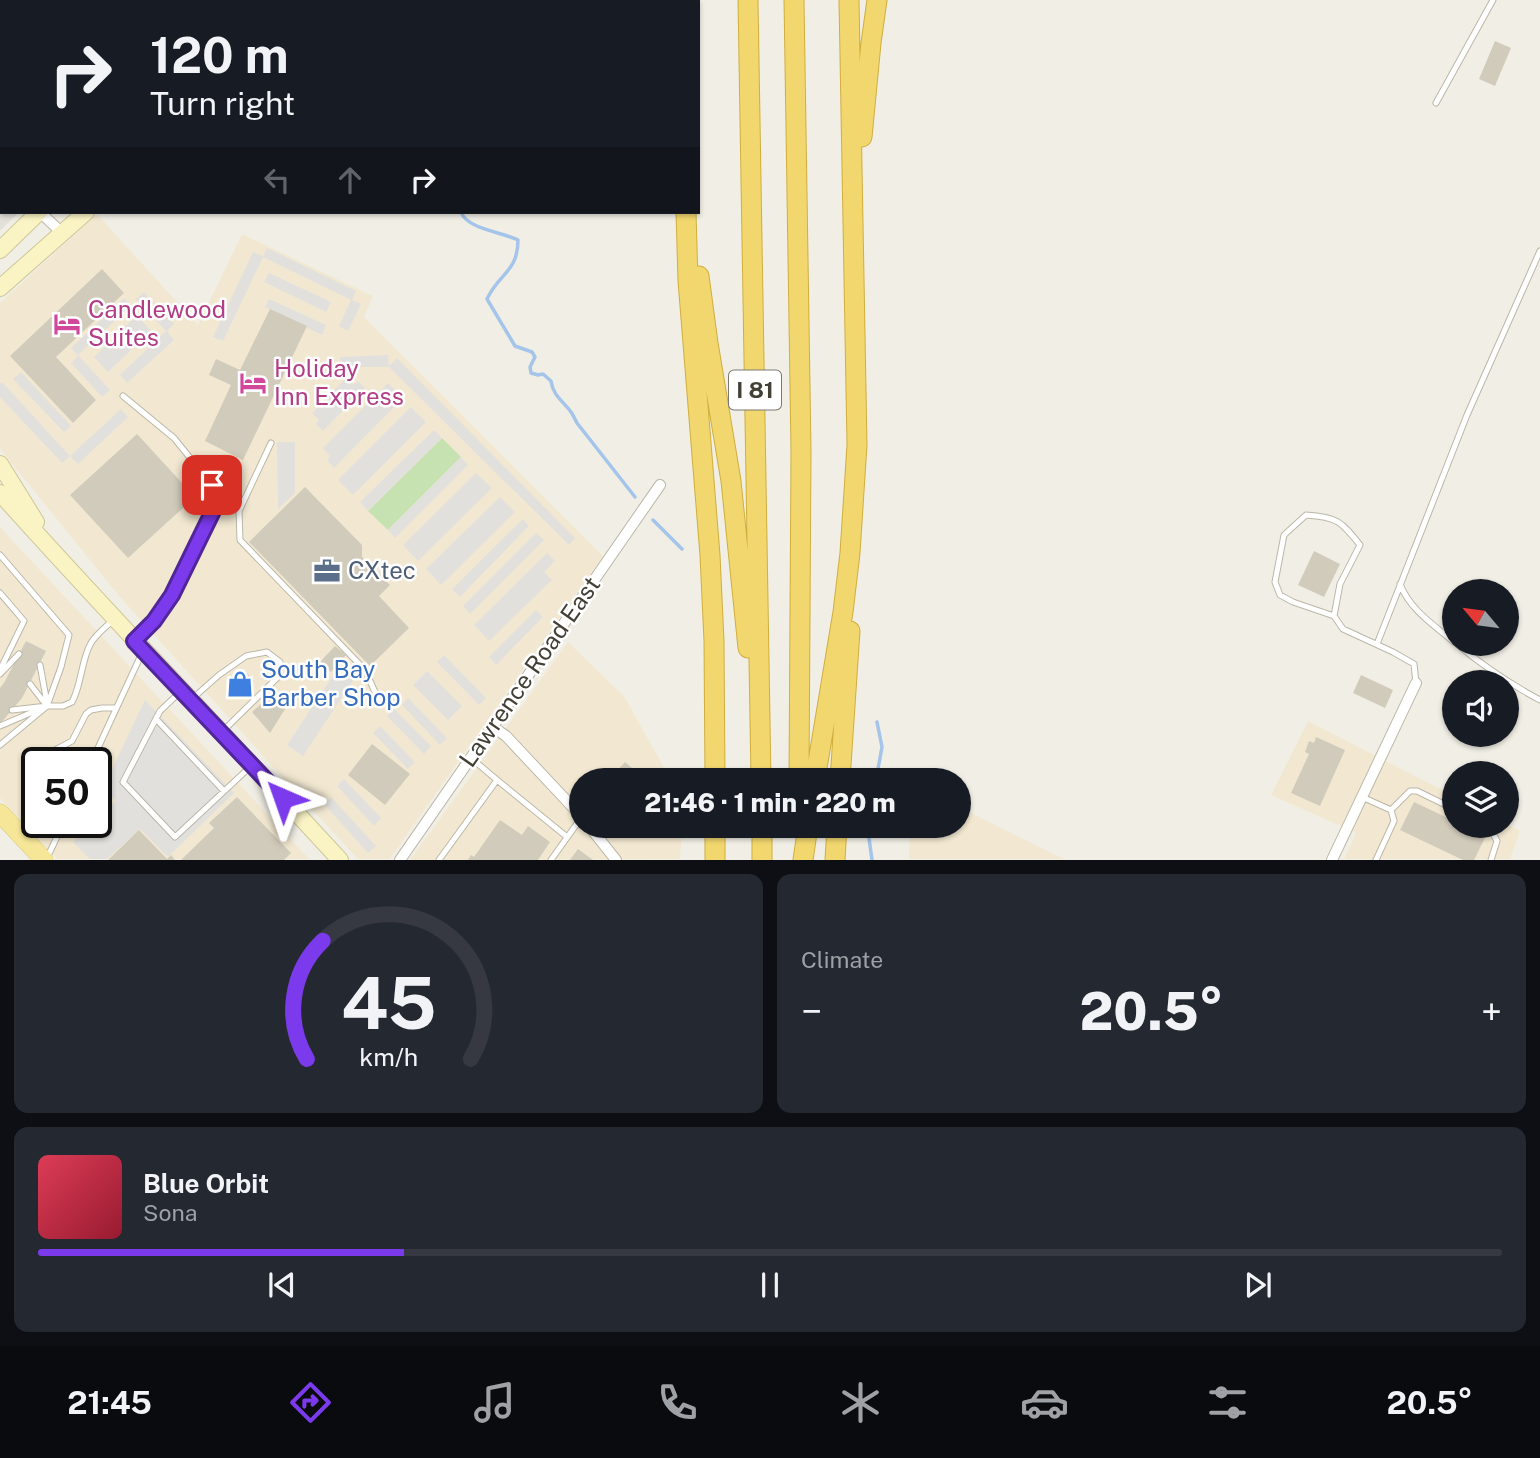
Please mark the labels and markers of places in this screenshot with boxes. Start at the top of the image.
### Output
place label: Candlewood Suites [88,295,226,351]
hotel icon: Candlewood Suites [52,309,82,339]
place label: Holiday Inn Express [274,354,404,410]
hotel icon: Holiday Inn Express [238,368,268,398]
pin [182,455,242,515]
office icon: CXtec [312,556,342,586]
place label: CXtec [348,556,416,584]
place label: South Bay Barber Shop [261,655,401,711]
shop icon: South Bay Barber Shop [225,669,255,699]

